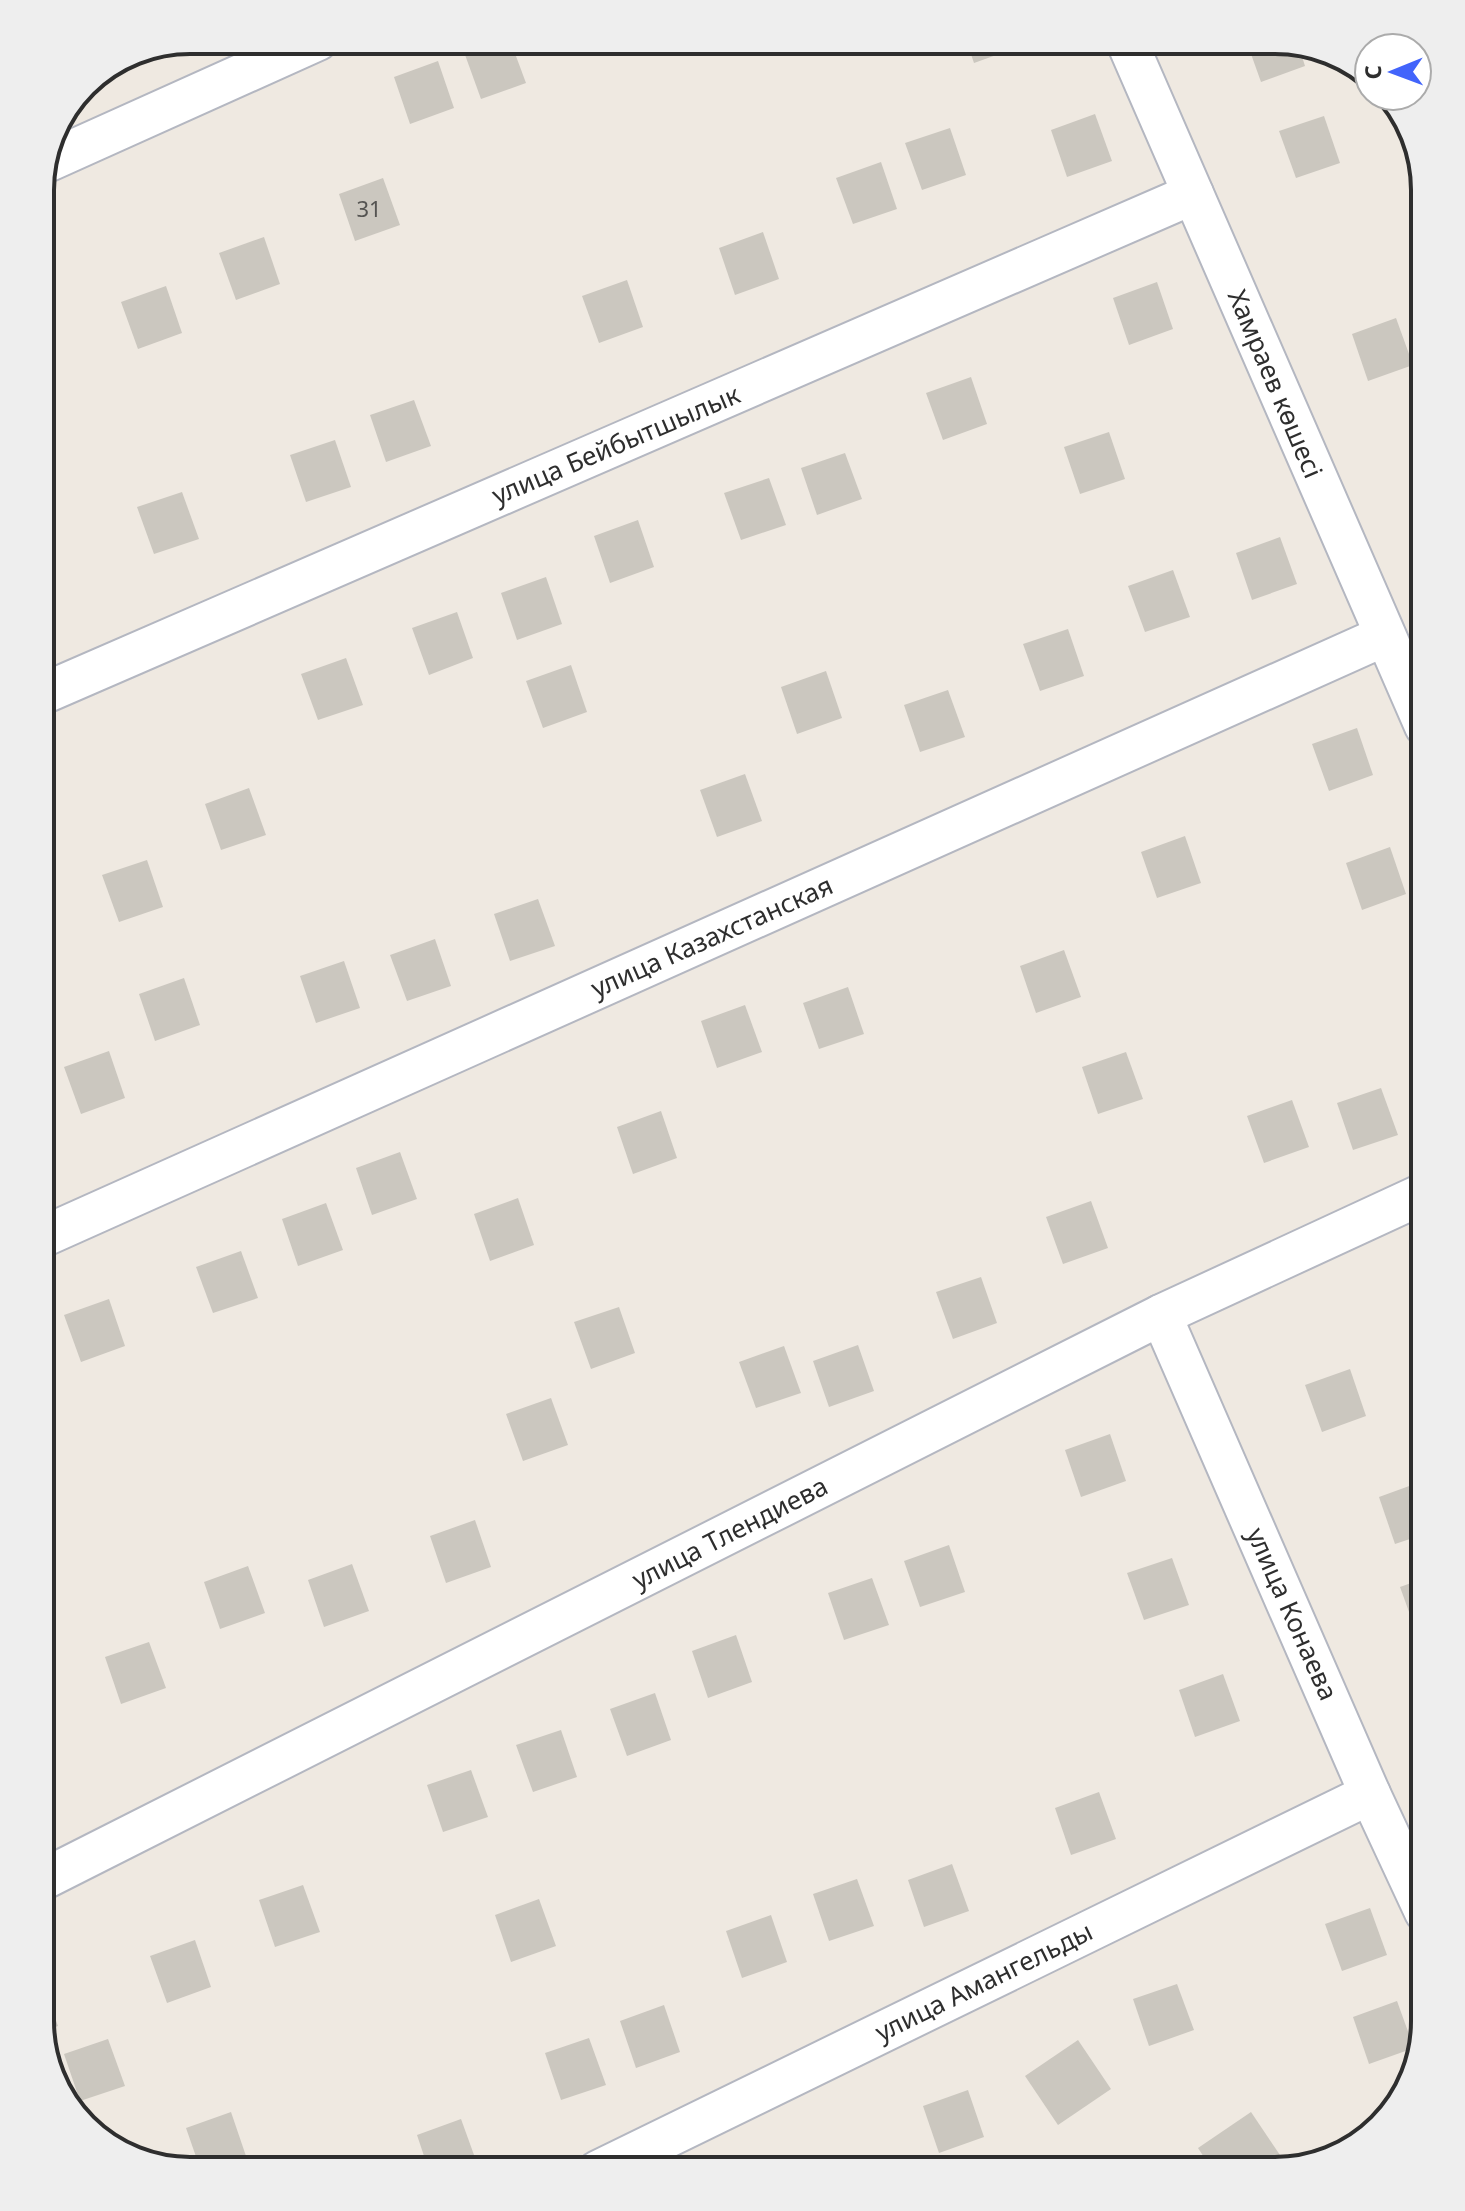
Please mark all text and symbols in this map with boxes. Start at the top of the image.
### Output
north arrow [1353,32,1433,112]
text: С [1357,65,1387,80]
house number: 31 [356,193,382,223]
street label: Хамраев көшесі [1220,284,1332,483]
street label: улица Бейбытшылык [486,375,745,513]
street label: улица Казахстанская [585,867,838,1006]
street label: улица Тлендиева [626,1467,834,1597]
street label: улица Конаева [1239,1522,1347,1706]
street label: улица Амангельды [869,1913,1098,2049]

